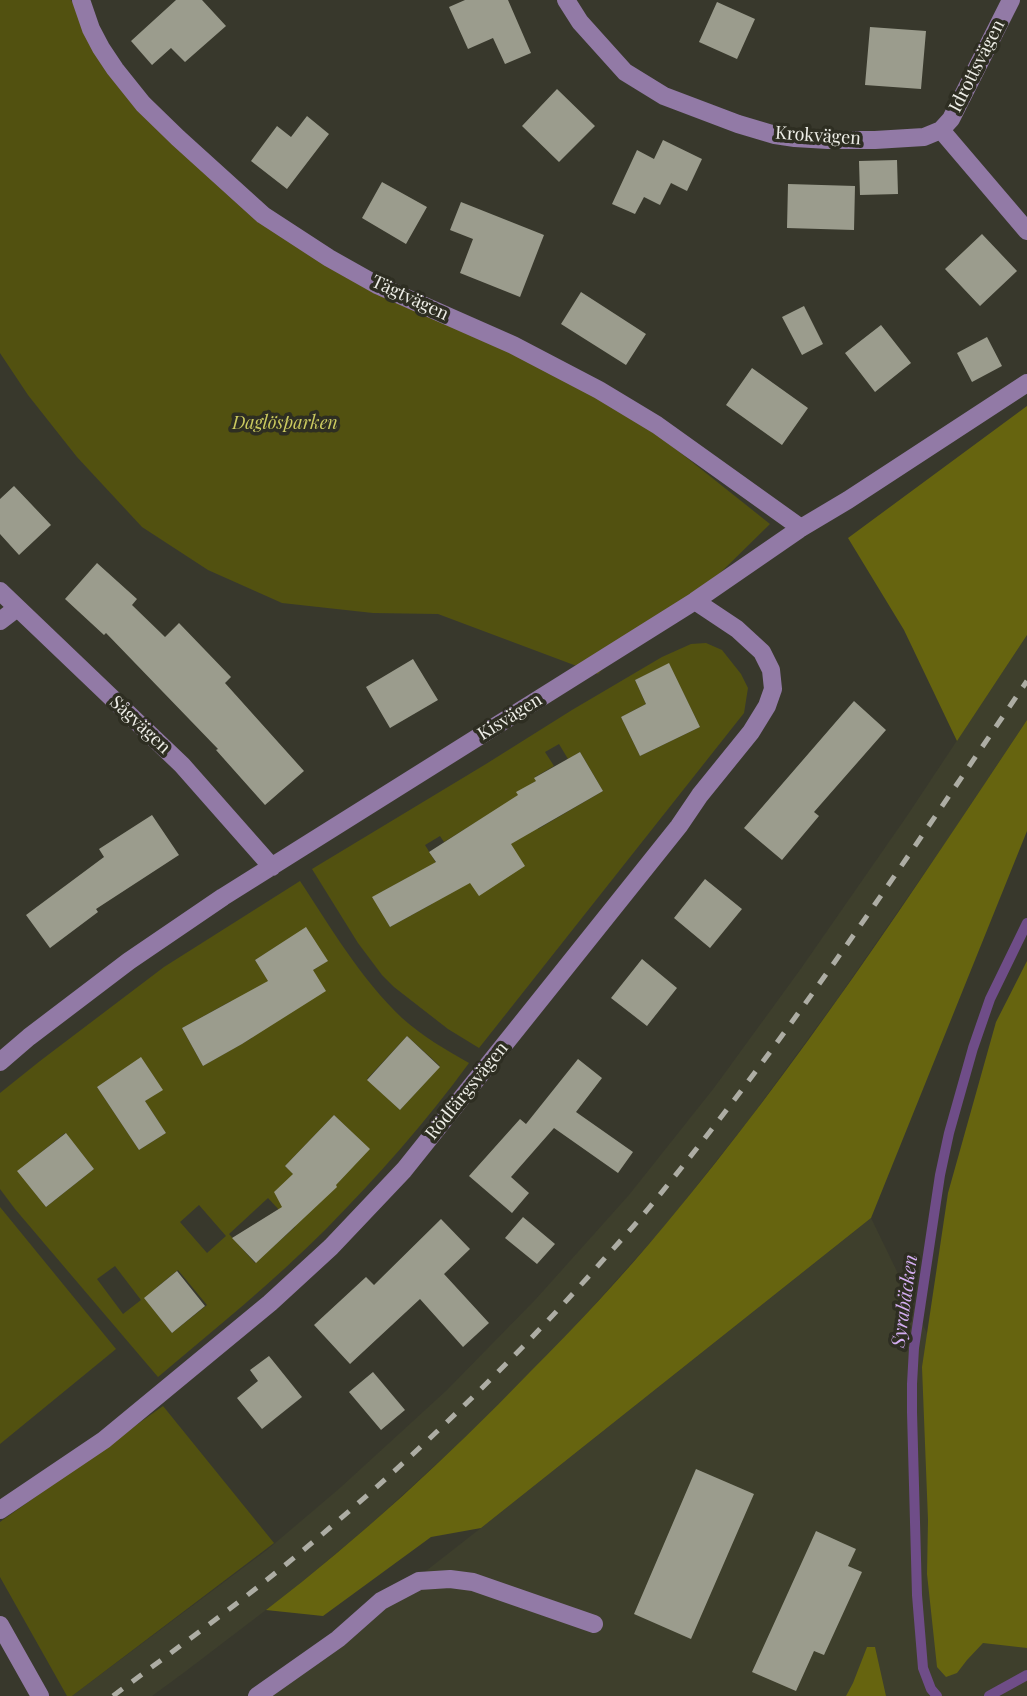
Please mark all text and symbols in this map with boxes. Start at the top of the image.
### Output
street label: Idrottsvägen [945,16,1009,116]
street label: Krokvägen [774,122,862,150]
street label: Tägtvägen [368,271,452,325]
park label: Daglösparken [232,412,338,434]
street label: Kisvägen [474,689,546,745]
street label: Sågvägen [105,692,175,758]
street label: Rödfärgsvägen [421,1038,513,1144]
water label: Syrabäcken [887,1253,923,1349]

